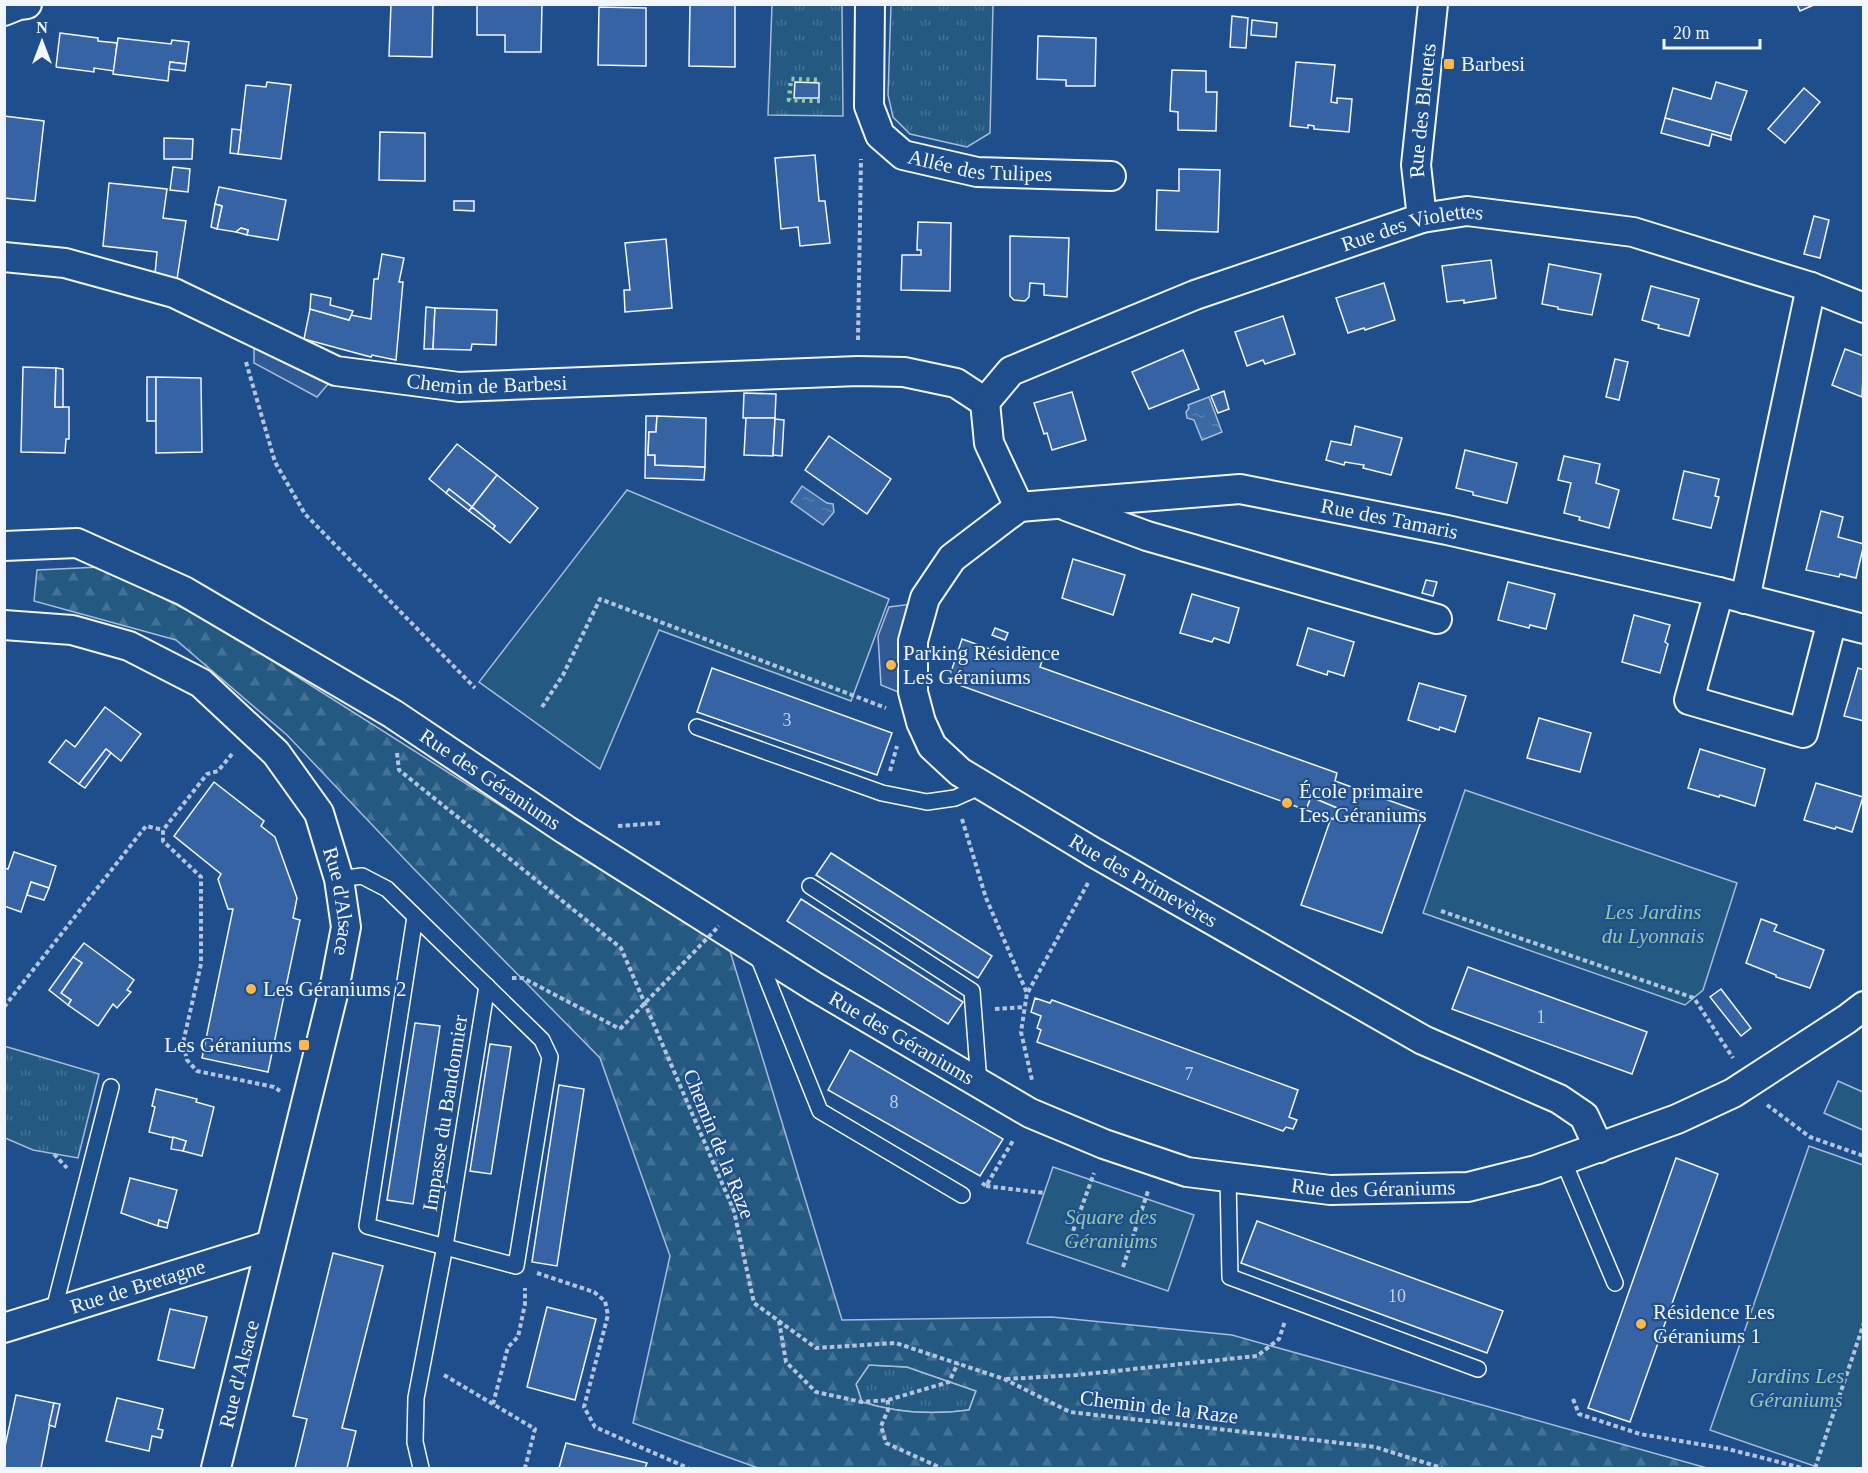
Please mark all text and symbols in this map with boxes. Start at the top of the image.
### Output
north arrow [12,12,72,72]
scale bar [1664,12,1760,50]
text: N [36,19,48,36]
text: 20 m [1673,23,1710,43]
street label: Rue des Bleuets [1404,42,1441,179]
place label: Barbesi [1461,52,1525,76]
marker: Barbesi [1442,57,1456,71]
street label: Allée des Tulipes [906,145,1053,186]
street label: Rue des Violettes [1338,199,1485,257]
street label: Chemin de Barbesi [405,368,568,399]
street label: Rue des Tamaris [1319,493,1460,544]
place label: Parking Résidence Les Géraniums [903,641,1060,689]
marker: Parking Résidence Les Géraniums [884,658,898,672]
house number: 3 [783,710,792,730]
street label: Rue des Géraniums [415,723,565,835]
place label: École primaire Les Géraniums [1299,779,1427,827]
marker: École primaire Les Géraniums [1280,796,1294,810]
street label: Rue des Primevères [1065,829,1222,932]
street label: Rue d'Alsace [318,844,358,958]
park label: Les Jardins du Lyonnais [1602,900,1704,948]
place label: Les Géraniums 2 [263,977,406,1001]
marker: Les Géraniums 2 [244,982,258,996]
street label: Rue des Géraniums [825,986,979,1090]
house number: 1 [1537,1007,1546,1027]
street label: Impasse du Bandonnier [418,1013,472,1213]
place label: Les Géraniums [164,1033,292,1057]
marker: Les Géraniums [297,1038,311,1052]
house number: 7 [1185,1064,1194,1084]
street label: Chemin de la Raze [678,1066,760,1222]
house number: 8 [890,1092,899,1112]
street label: Rue des Géraniums [1290,1173,1456,1202]
park label: Square des Géraniums [1064,1205,1158,1253]
street label: Rue de Bretagne [67,1254,208,1319]
house number: 10 [1388,1286,1406,1306]
place label: Résidence Les Géraniums 1 [1653,1300,1775,1348]
street label: Rue d'Alsace [214,1317,264,1431]
marker: Résidence Les Géraniums 1 [1634,1317,1648,1331]
park label: Jardins Les Géraniums [1748,1364,1844,1412]
street label: Chemin de la Raze [1079,1385,1239,1429]

